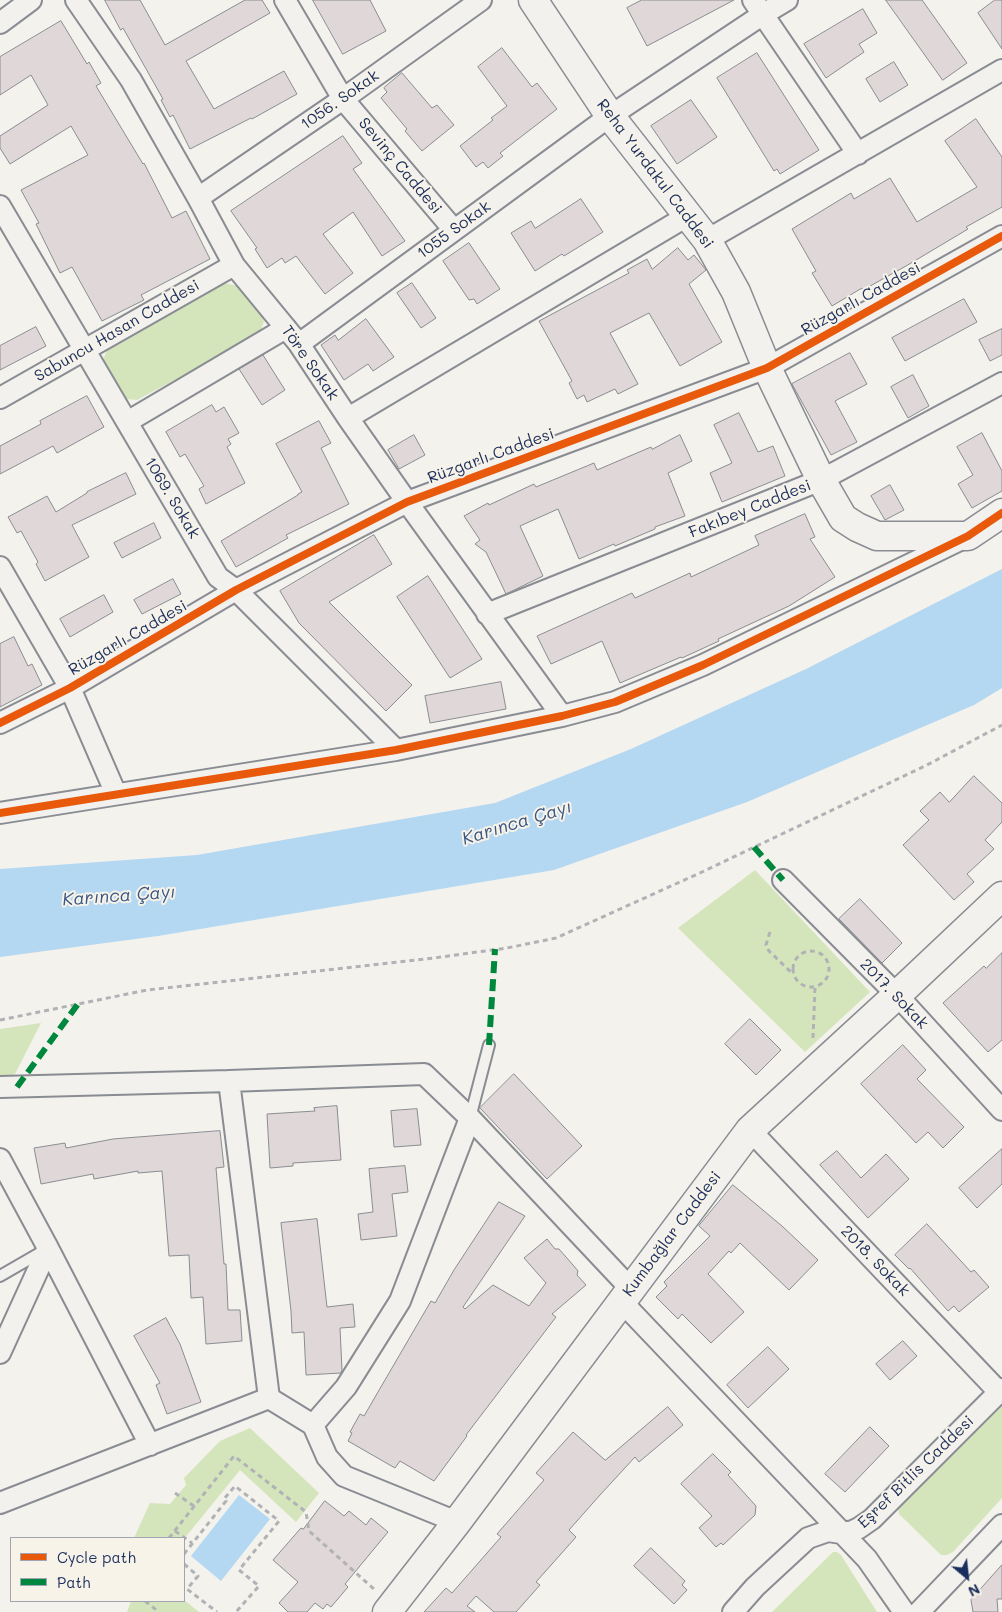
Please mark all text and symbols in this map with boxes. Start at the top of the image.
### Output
street label: 1056. Sokak [297,66,383,134]
street label: Reha Yurdakul Caddesi [592,95,718,253]
street label: Sevinç Caddesi [354,114,446,218]
street label: 1055 Sokak [413,197,495,263]
street label: Rüzgarlı Caddesi [798,258,924,340]
street label: Sabuncu Hasan Caddesi [31,276,203,386]
street label: Töre Sokak [277,322,343,404]
street label: Rüzgarlı Caddesi [425,424,557,488]
street label: 1069. Sokak [140,454,204,542]
street label: Fakıbey Caddesi [686,476,814,542]
street label: Rüzgarlı Caddesi [65,596,191,680]
water label: Karınca Çayı [460,796,574,850]
water label: Karınca Çayı [62,881,176,911]
street label: 2017. Sokak [856,955,932,1033]
street label: Kumbağlar Caddesi [619,1168,725,1300]
street label: 2018. Sokak [837,1222,913,1300]
street label: Eşref Bitlis Caddesi [854,1412,978,1532]
legend [10,1537,185,1602]
text: Cycle path [57,1547,136,1567]
north arrow [942,1552,992,1602]
text: Path [57,1572,91,1592]
text: N [965,1580,983,1602]

